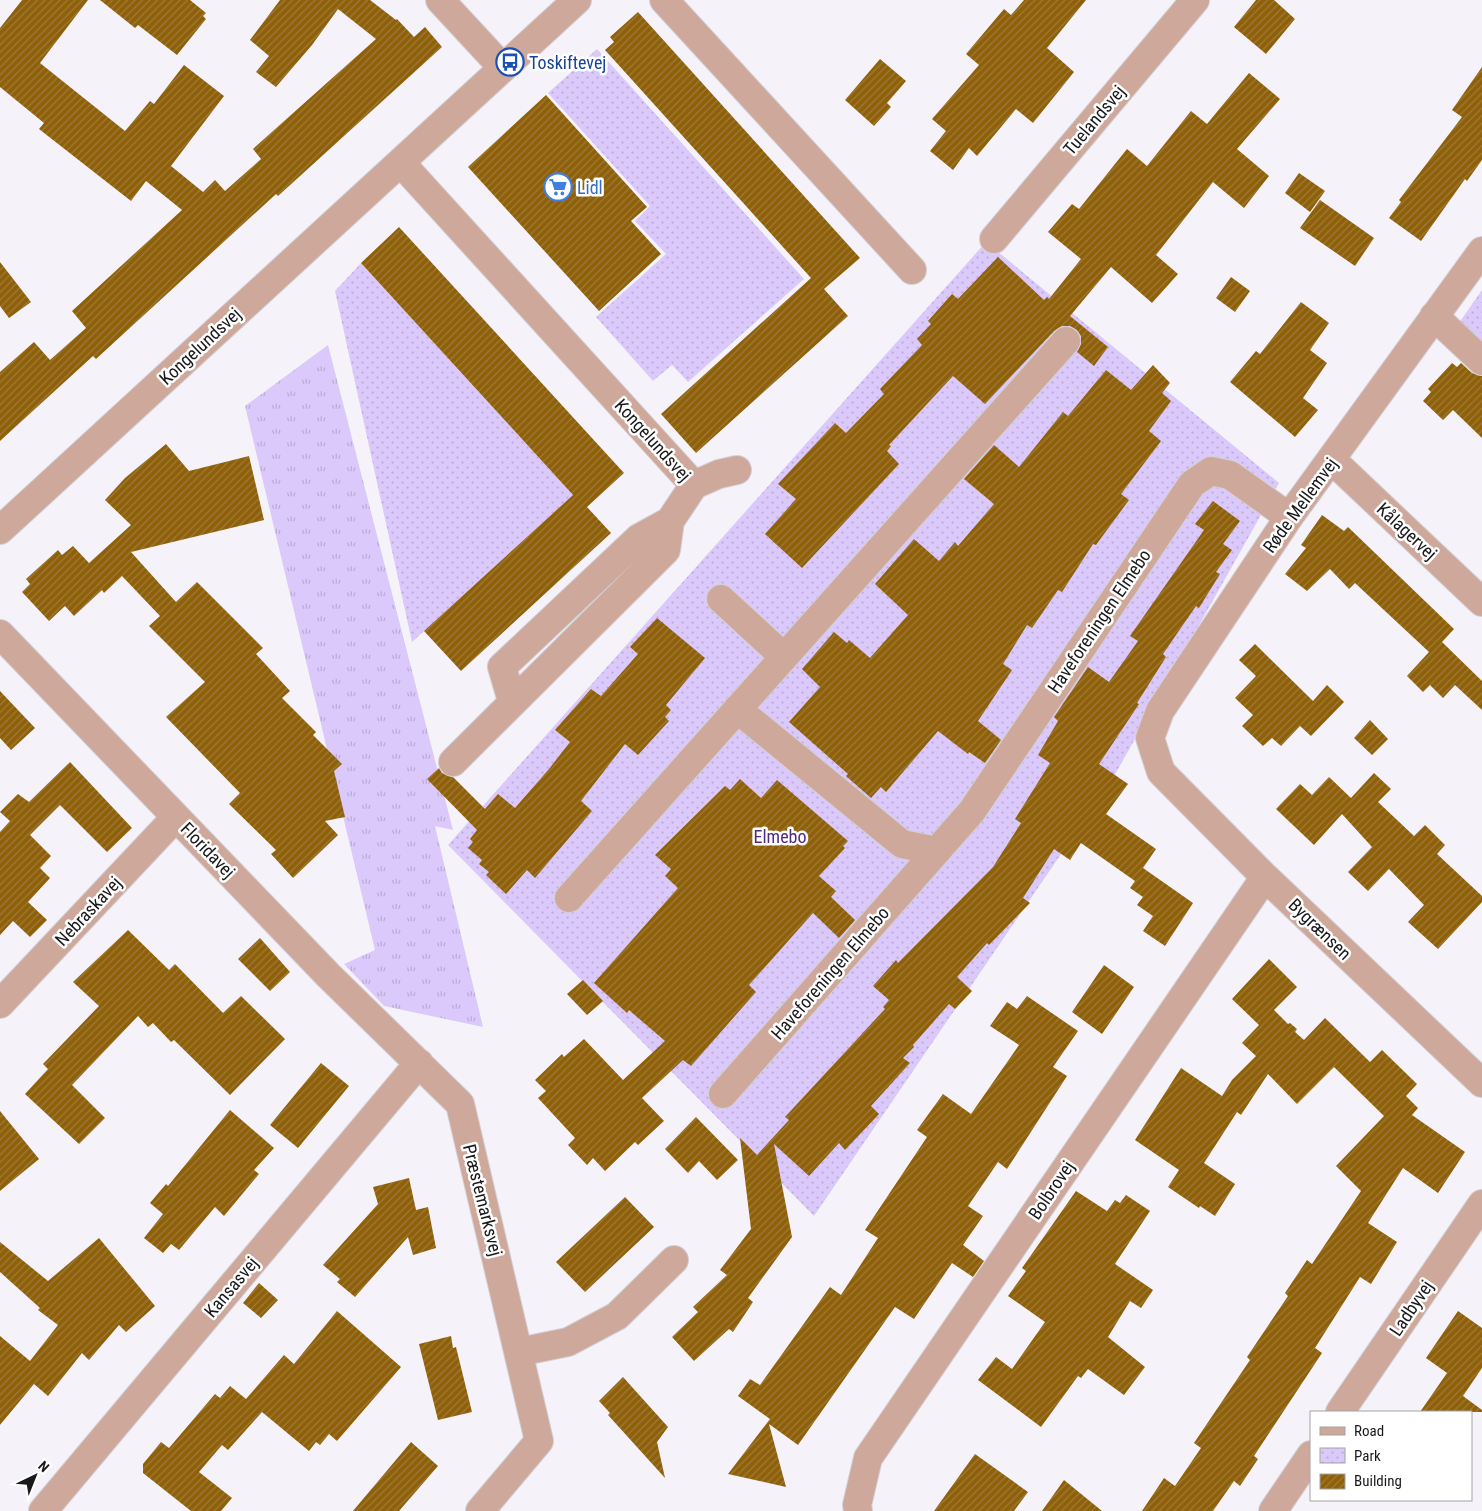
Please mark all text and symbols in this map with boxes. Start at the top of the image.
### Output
bus stop icon: Toskiftevej [495,47,525,77]
place label: Toskiftevej [529,52,606,73]
street label: Tuelandsvej [1059,81,1129,159]
supermarket icon: Lidl [543,172,573,202]
place label: Lidl [577,177,603,198]
street label: Kongelundsvej [155,303,245,389]
street label: Kongelundsvej [611,395,695,485]
street label: Røde Mellemvej [1258,453,1342,557]
street label: Kålagervej [1373,498,1441,564]
street label: Haveforeningen Elmebo [1043,545,1155,697]
street label: Floridavej [177,818,239,882]
park label: Elmebo [754,826,806,847]
street label: Nebraskavej [51,872,125,950]
street label: Bygrænsen [1284,894,1356,964]
street label: Haveforeningen Elmebo [767,902,893,1044]
street label: Præstemarksvej [459,1142,507,1258]
street label: Bolbrovej [1024,1157,1078,1223]
street label: Kansasvej [200,1253,262,1321]
street label: Ladbyvej [1385,1276,1437,1340]
legend [1310,1411,1472,1501]
text: Road [1354,1422,1384,1440]
text: Park [1354,1447,1381,1465]
north arrow [10,1451,60,1501]
text: N [35,1458,52,1475]
text: Building [1354,1472,1402,1490]

